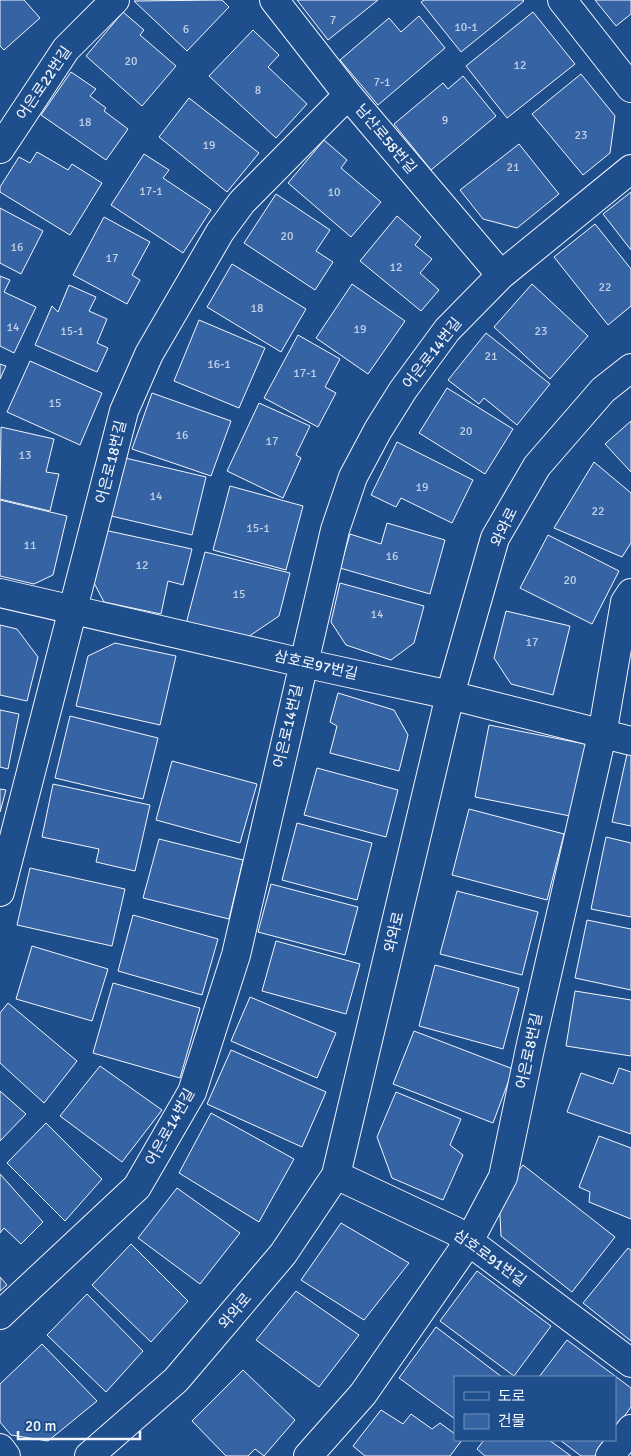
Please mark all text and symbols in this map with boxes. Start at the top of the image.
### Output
house number: 7 [330,13,336,28]
house number: 10-1 [454,20,478,35]
house number: 6 [183,22,189,37]
street label: 어은로22번길 [13,43,75,123]
house number: 20 [125,54,137,69]
house number: 12 [514,58,526,73]
house number: 7-1 [373,75,391,90]
house number: 8 [255,83,261,98]
street label: 남산로58번길 [352,101,420,177]
house number: 9 [442,113,448,128]
house number: 18 [79,115,91,130]
house number: 23 [575,128,587,143]
house number: 19 [203,138,215,153]
house number: 21 [507,160,519,175]
house number: 17-1 [139,184,163,199]
house number: 10 [328,185,340,200]
house number: 20 [281,229,293,244]
house number: 16 [11,240,23,255]
house number: 17 [106,251,118,266]
house number: 12 [390,260,402,275]
house number: 22 [599,280,611,295]
house number: 18 [251,301,263,316]
street label: 어은로14번길 [399,314,465,392]
house number: 14 [7,320,20,335]
house number: 19 [354,322,366,337]
house number: 15-1 [60,324,84,339]
house number: 23 [535,324,547,339]
house number: 21 [485,349,497,364]
house number: 16-1 [207,357,231,372]
house number: 17-1 [293,366,317,381]
house number: 15 [49,396,61,411]
street label: 어은로18번길 [92,418,130,506]
house number: 20 [460,424,472,439]
house number: 16 [176,428,188,443]
house number: 17 [266,434,278,449]
house number: 13 [19,448,31,463]
house number: 19 [416,480,428,495]
house number: 14 [150,489,163,504]
street label: 와와로 [487,504,521,550]
house number: 22 [592,504,604,519]
house number: 15-1 [246,521,270,536]
house number: 11 [24,538,36,553]
house number: 16 [386,549,398,564]
house number: 12 [136,558,148,573]
house number: 20 [564,573,576,588]
house number: 15 [233,587,245,602]
house number: 14 [371,607,384,622]
house number: 17 [526,635,538,650]
street label: 삼호로97번길 [272,647,360,683]
street label: 어은로14번길 [270,682,306,770]
street label: 와와로 [381,910,407,954]
street label: 어은로8번길 [512,1011,546,1091]
street label: 어은로14번길 [141,1085,199,1169]
street label: 삼호로91번길 [450,1226,530,1290]
street label: 와와로 [215,1289,255,1333]
legend [454,1376,616,1441]
text: 도로 [498,1387,526,1405]
scale bar [18,1408,140,1440]
text: 건물 [498,1412,526,1430]
text: 20 m [25,1417,56,1435]

